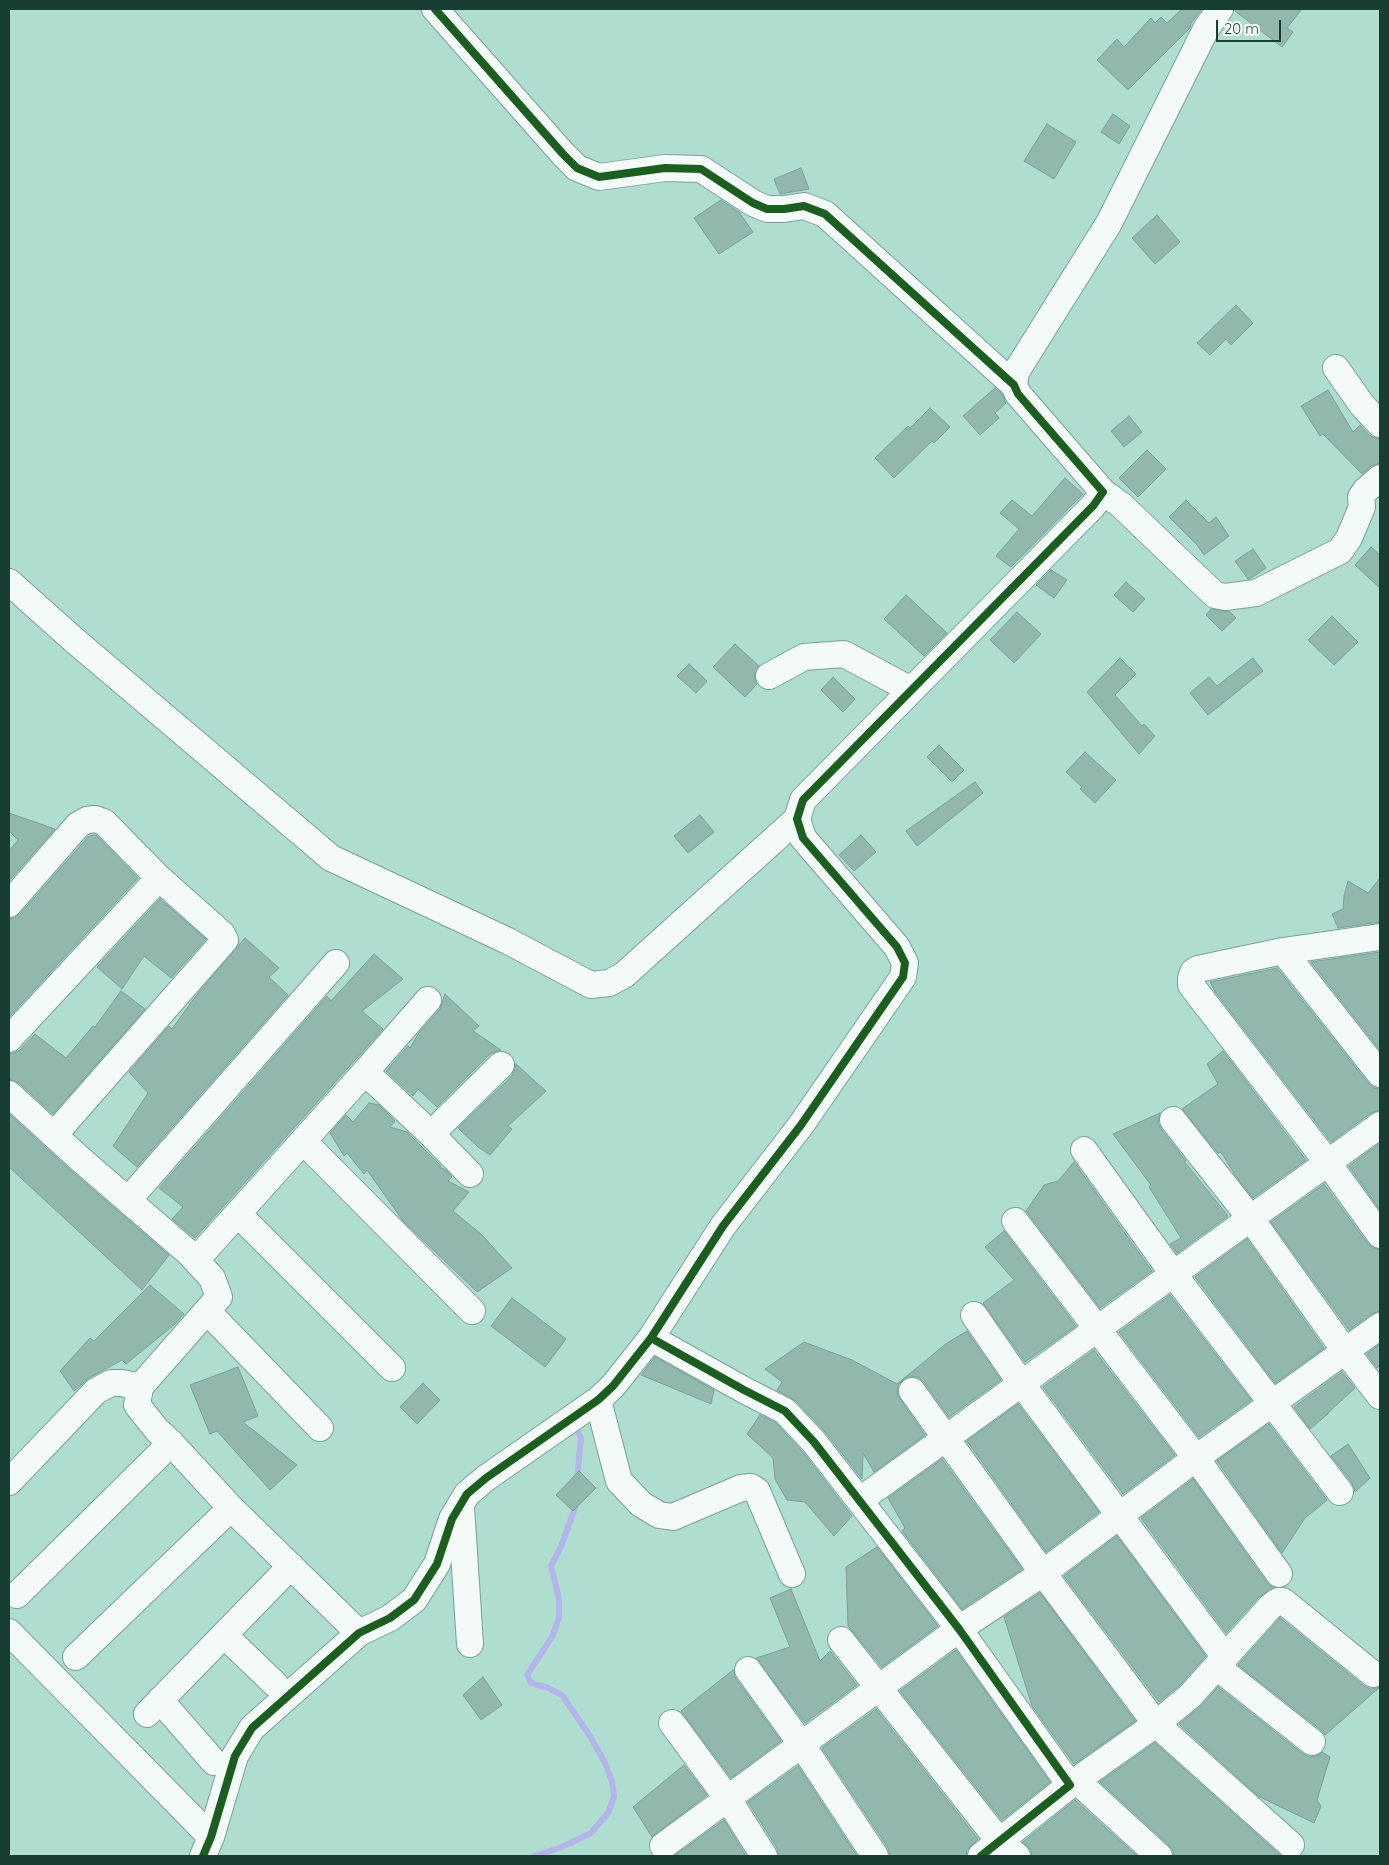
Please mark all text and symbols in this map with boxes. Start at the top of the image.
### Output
scale bar [1219,10,1284,42]
text: 20 m [1224,19,1259,38]

